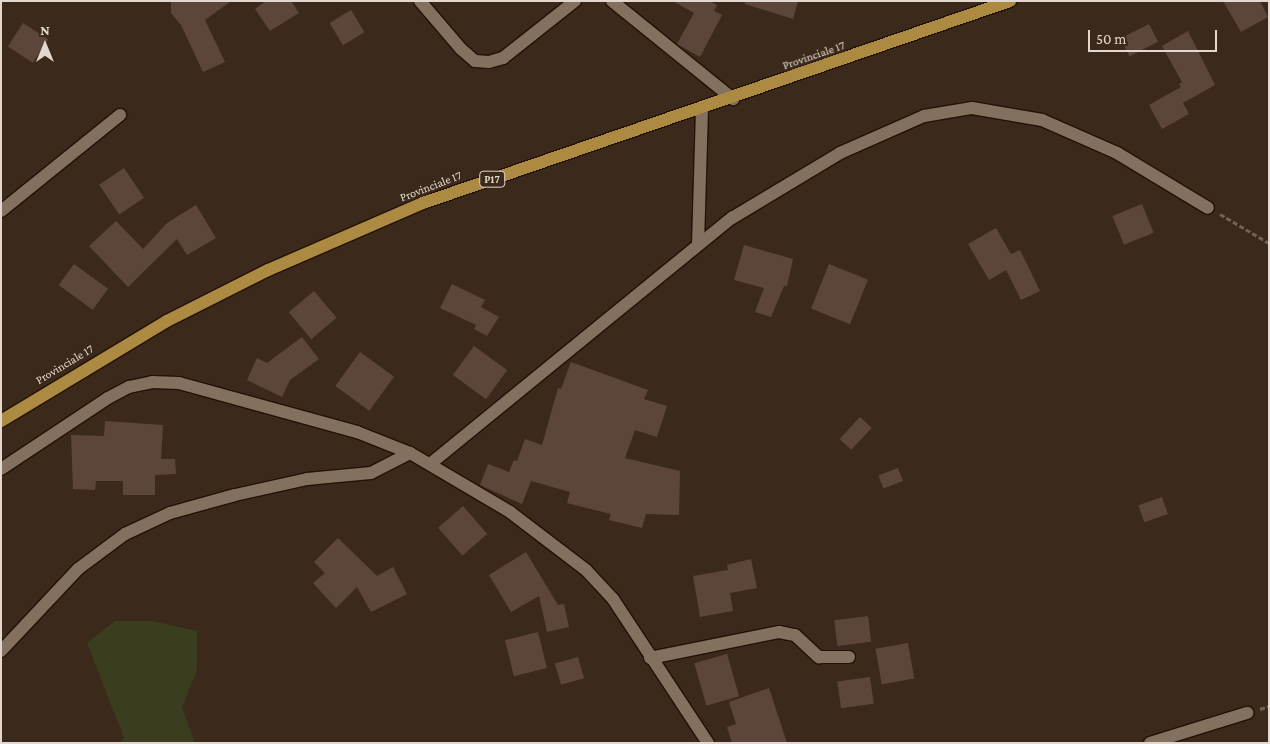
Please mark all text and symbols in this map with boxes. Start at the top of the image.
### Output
north arrow [20,20,70,70]
scale bar [1090,20,1219,52]
text: N [40,22,50,38]
text: 50 m [1096,31,1126,47]
street label: Provinciale 17 [781,39,847,73]
street label: Provinciale 17 [398,169,464,205]
road number: P17 [478,170,506,188]
street label: Provinciale 17 [33,342,97,388]

